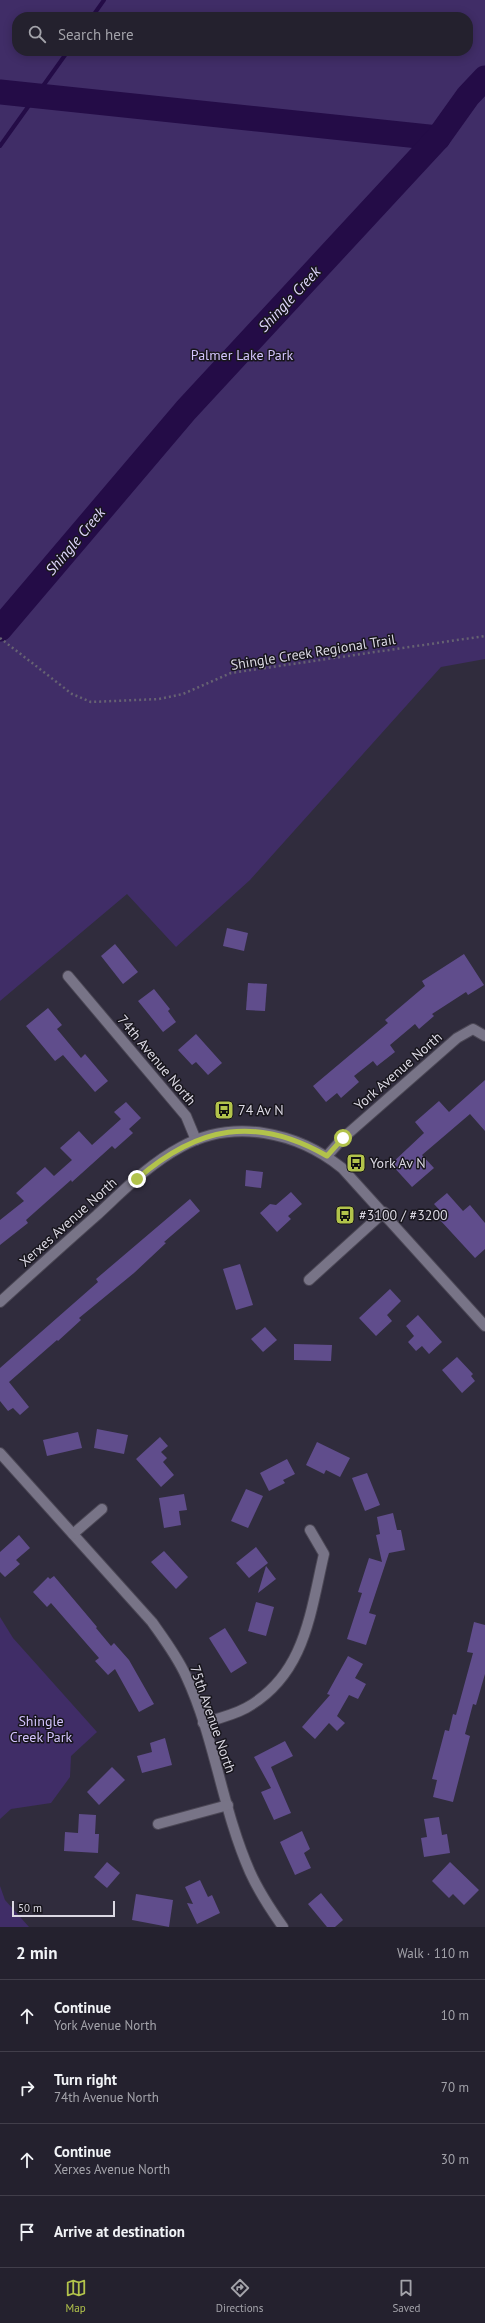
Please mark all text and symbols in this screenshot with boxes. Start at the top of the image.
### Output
search box [12,12,473,56]
icon: search [26,23,48,45]
text: Search here [58,25,134,44]
water label: Shingle Creek [254,261,325,336]
park label: Palmer Lake Park [191,346,293,364]
water label: Shingle Creek [41,502,110,579]
street label: Shingle Creek Regional Trail [229,630,397,674]
street label: 74th Avenue North [114,1011,200,1109]
street label: York Avenue North [350,1028,446,1114]
bus stop icon: 74 Av N [213,1099,235,1121]
place label: 74 Av N [238,1101,284,1119]
route start [334,1129,352,1147]
bus stop icon: York Av N [345,1152,367,1174]
place label: York Av N [370,1154,426,1172]
route end [128,1170,146,1188]
street label: Xerxes Avenue North [16,1173,120,1271]
bus stop icon: #3100 / #3200 [334,1204,356,1226]
place label: #3100 / #3200 [359,1206,448,1224]
street label: 75th Avenue North [186,1663,240,1775]
park label: Shingle Creek Park [10,1712,72,1746]
scale bar [12,1899,115,1918]
text: 50 m [18,1901,42,1915]
text: 2 min [16,1942,57,1964]
text: Walk · 110 m [397,1945,469,1962]
text: Continue [54,1998,111,2017]
icon: ahead [16,2005,38,2027]
text: 10 m [441,2007,469,2024]
text: York Avenue North [54,2017,157,2034]
text: Turn right [54,2070,117,2089]
icon: right [16,2077,38,2099]
text: 70 m [441,2079,469,2096]
text: 74th Avenue North [54,2089,159,2106]
text: Continue [54,2142,111,2161]
icon: ahead [16,2149,38,2171]
text: 30 m [441,2151,469,2168]
text: Xerxes Avenue North [54,2161,170,2178]
icon: arrive [16,2221,38,2243]
text: Arrive at destination [54,2222,185,2241]
tab: Map [65,2277,87,2315]
tab: Directions [216,2277,263,2315]
tab: Saved [392,2277,420,2315]

